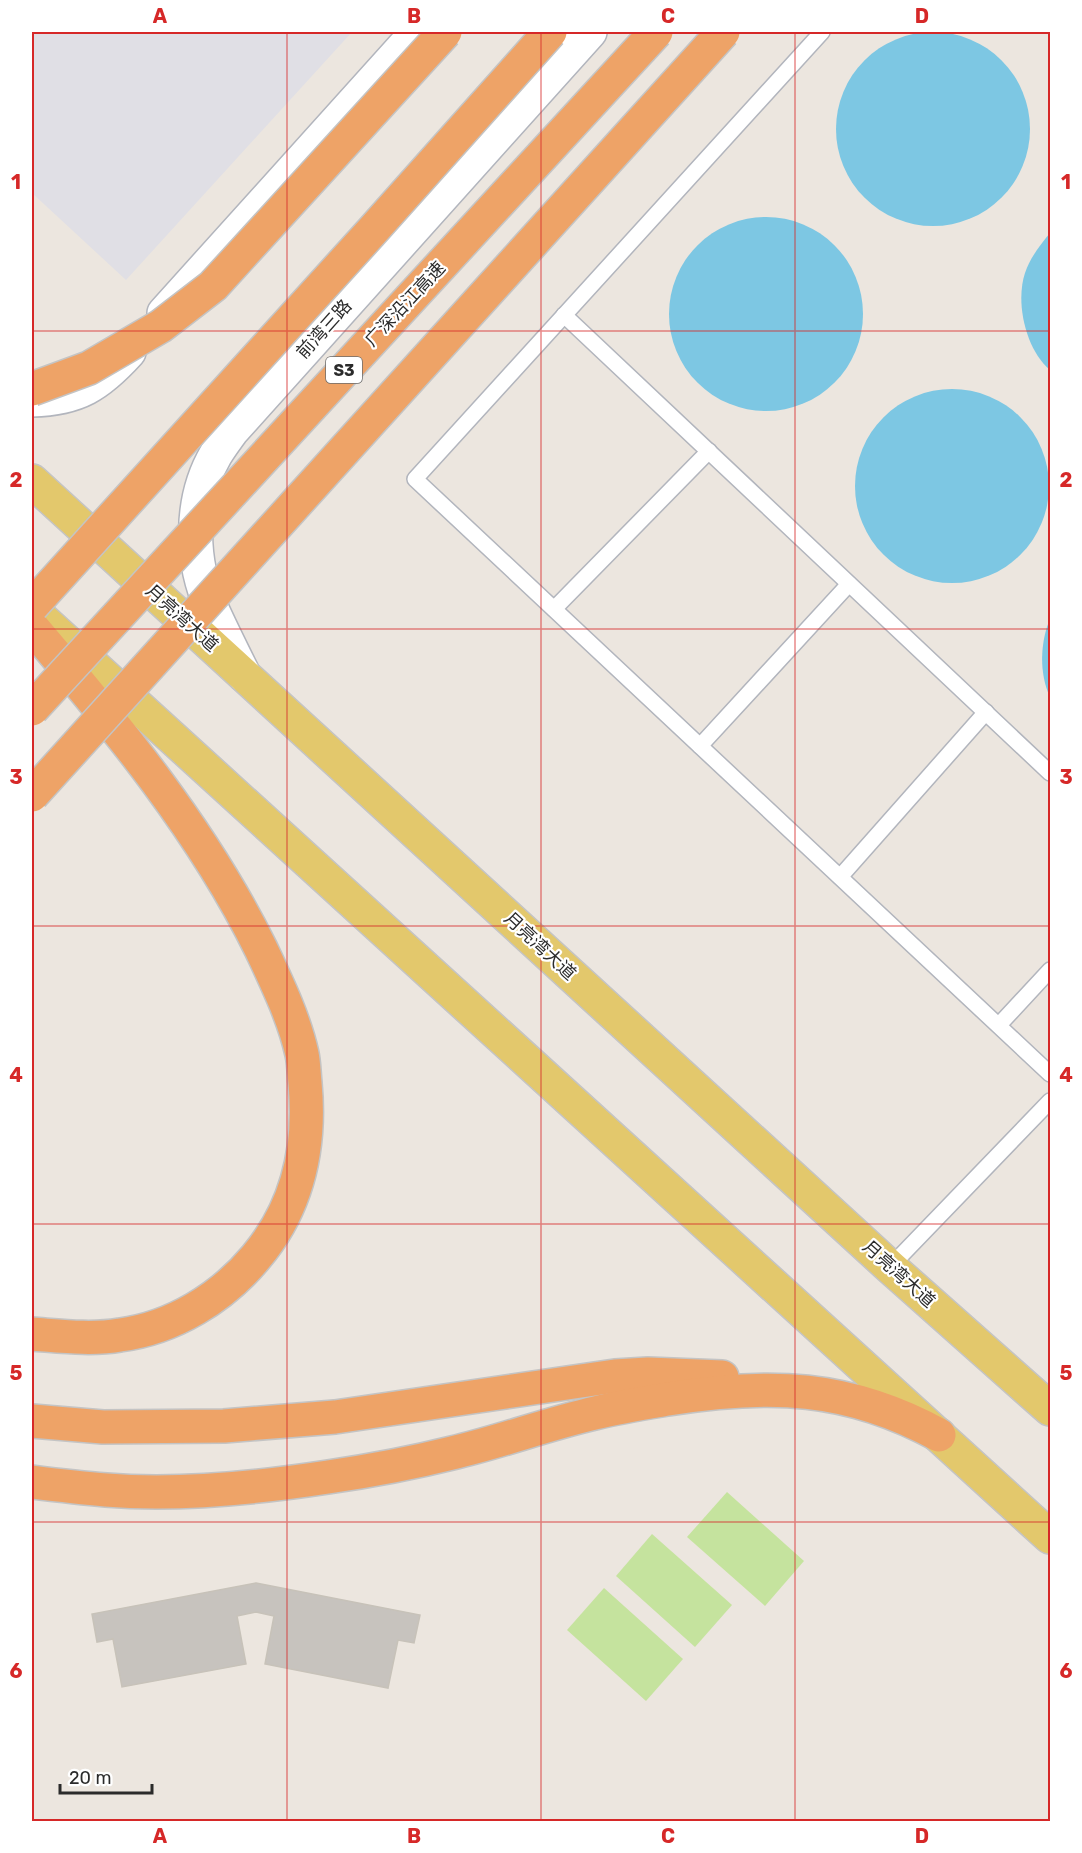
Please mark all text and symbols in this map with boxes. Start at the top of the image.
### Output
text: A [153,4,168,28]
text: B [407,4,421,28]
text: C [661,4,675,28]
text: D [915,4,929,28]
text: 1 [11,170,21,194]
text: 1 [1061,170,1071,194]
street label: 广深沿江高速 [360,257,450,351]
street label: 前湾三路 [292,295,356,363]
road number: S3 [326,357,362,383]
text: 2 [10,468,23,492]
text: 2 [1060,468,1073,492]
street label: 月亮湾大道 [141,580,223,656]
text: 3 [9,765,23,789]
text: 3 [1059,765,1073,789]
street label: 月亮湾大道 [500,907,580,985]
text: 4 [9,1063,23,1087]
text: 4 [1059,1063,1073,1087]
street label: 月亮湾大道 [858,1236,940,1312]
text: 5 [10,1361,23,1385]
text: 5 [1060,1361,1073,1385]
text: 6 [9,1659,23,1683]
text: 6 [1059,1659,1073,1683]
scale bar [60,1757,152,1795]
text: 20 m [69,1767,111,1789]
text: A [153,1824,168,1848]
text: B [407,1824,421,1848]
text: C [661,1824,675,1848]
text: D [915,1824,929,1848]

